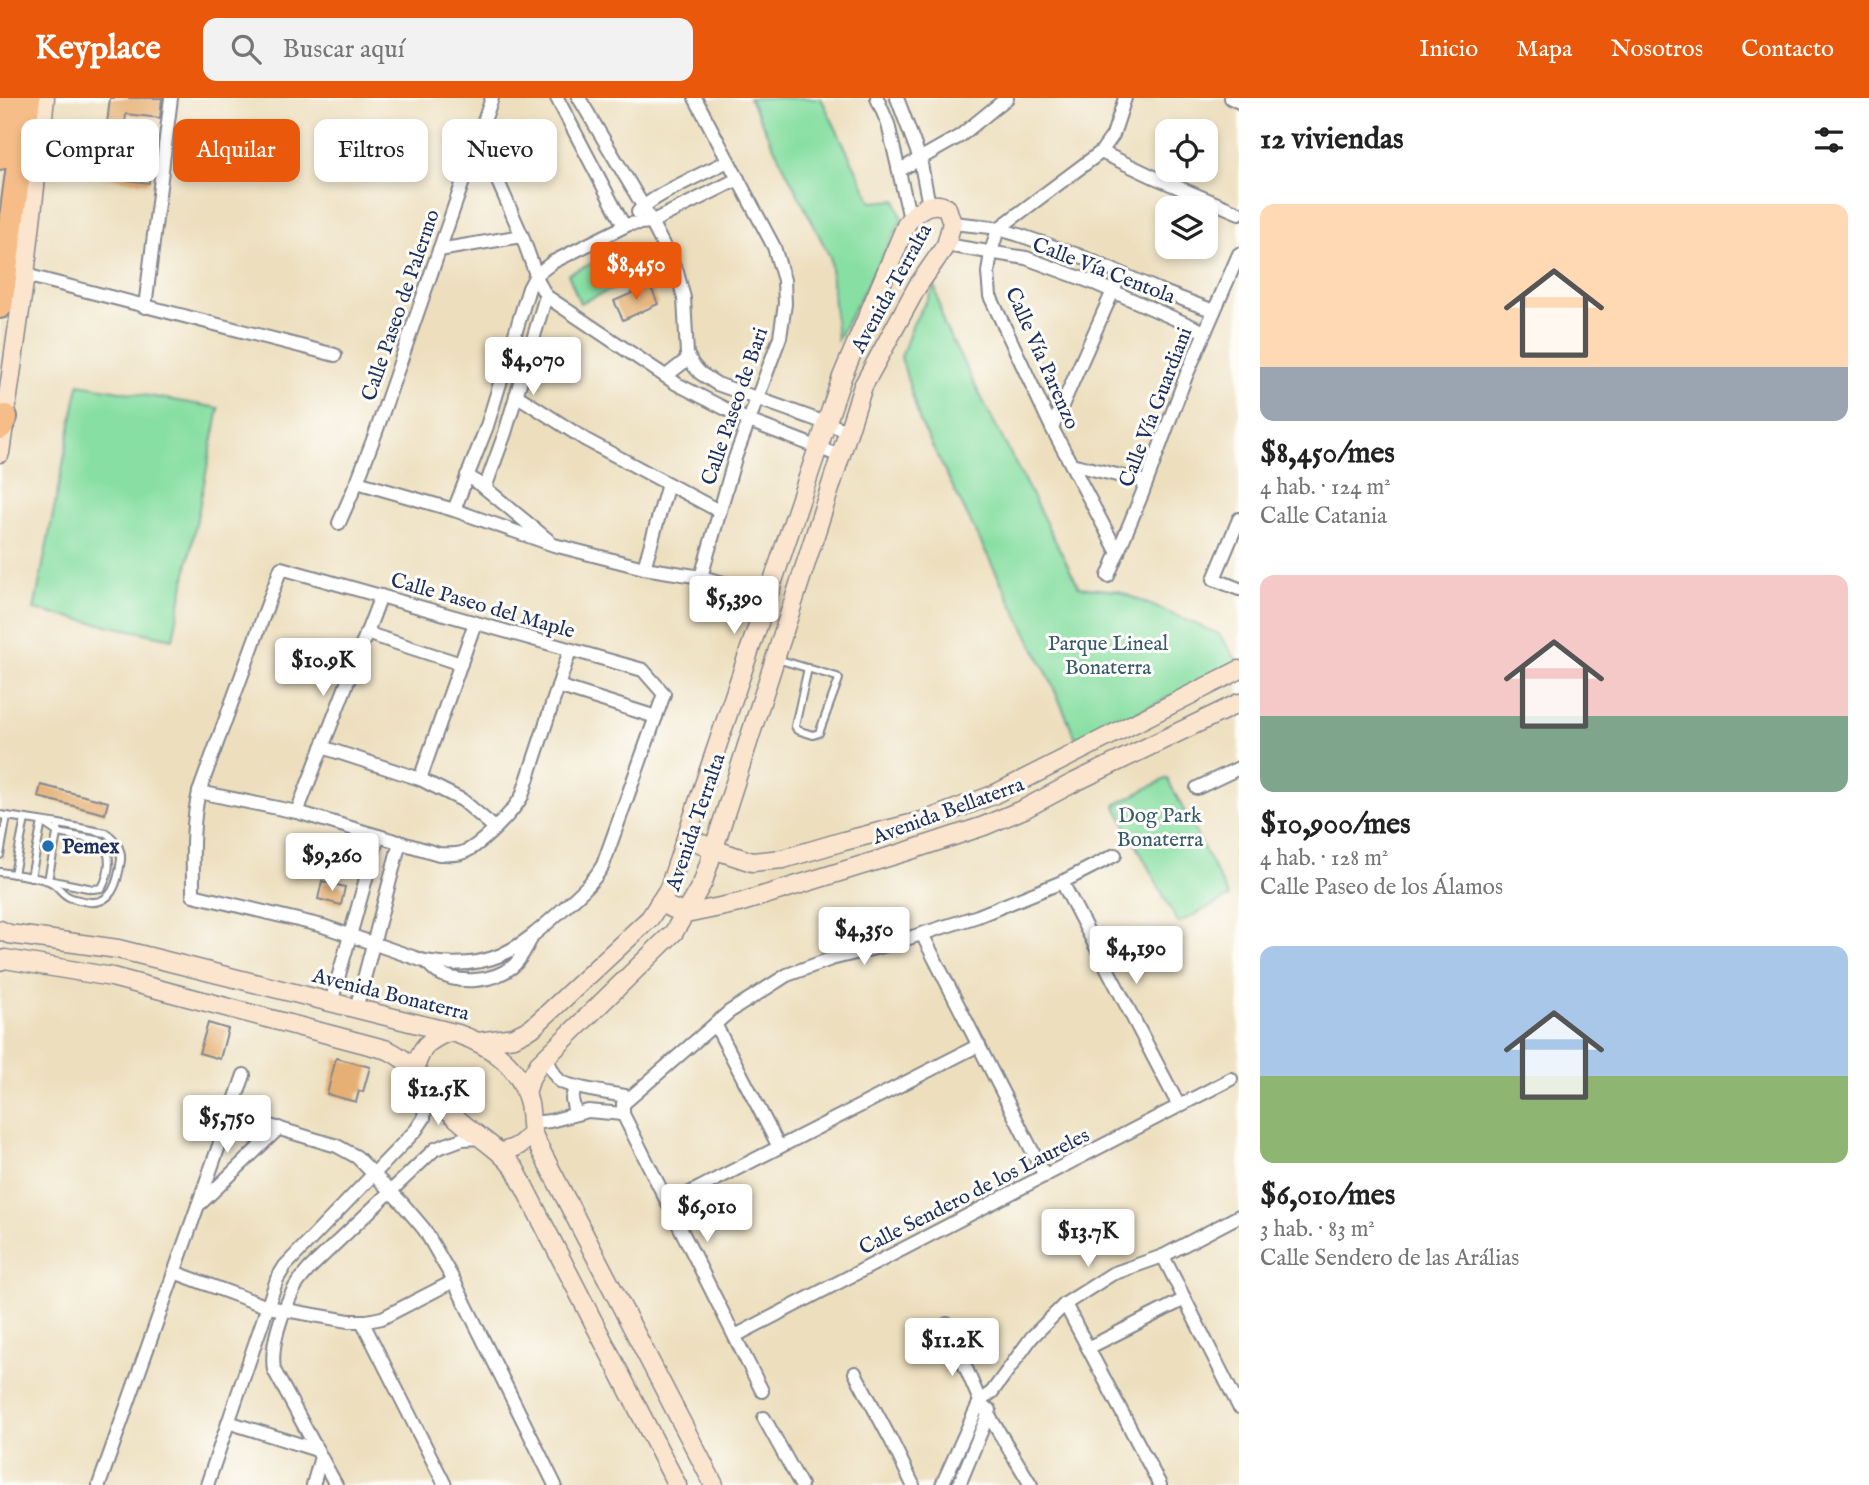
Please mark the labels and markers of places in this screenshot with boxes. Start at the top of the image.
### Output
pin: $8,450 [579,242,693,302]
pin: $4,070 [476,338,590,397]
pin: $5,390 [677,576,791,636]
pin: $10.9K [266,638,380,698]
place label: Pemex [62,834,120,861]
pin: $9,260 [275,834,389,893]
marker: Pemex [40,838,56,854]
pin: $4,350 [807,908,921,967]
pin: $4,190 [1079,926,1193,986]
pin: $12.5K [381,1068,495,1127]
pin: $5,750 [170,1096,284,1155]
pin: $6,010 [650,1184,764,1244]
pin: $13.7K [1031,1210,1145,1269]
pin: $11.2K [895,1318,1009,1378]

